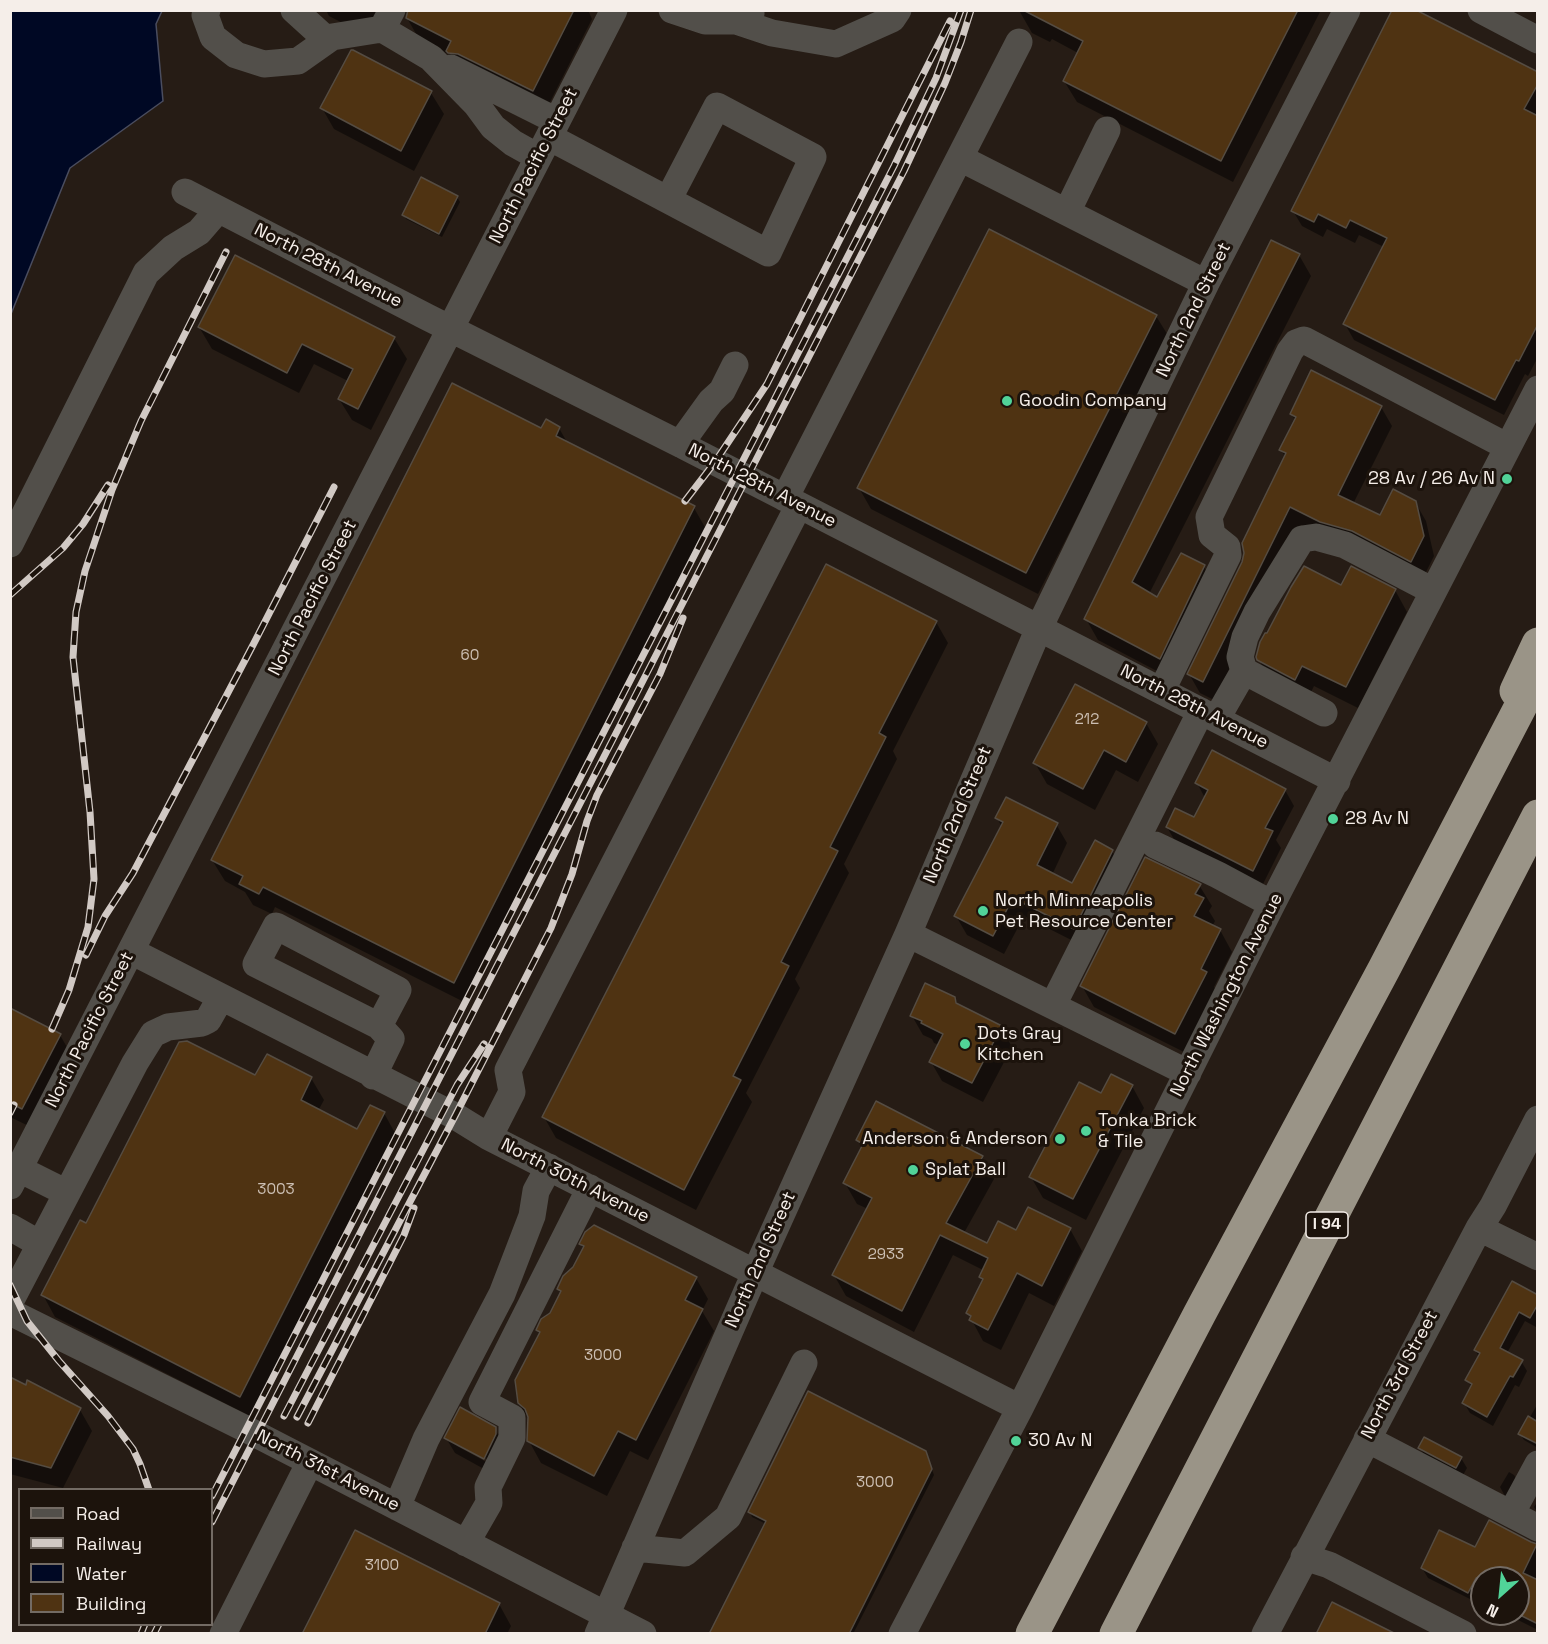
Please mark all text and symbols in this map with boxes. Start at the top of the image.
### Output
street label: North Pacific Street [485,84,583,248]
street label: North 28th Avenue [250,219,406,313]
street label: North 2nd Street [1152,239,1236,381]
place label: Goodin Company [1019,390,1167,412]
marker: Goodin Company [1000,394,1014,408]
street label: North 28th Avenue [684,439,840,533]
place label: 28 Av / 26 Av N [1368,468,1495,490]
marker: 28 Av / 26 Av N [1500,472,1514,486]
street label: North Pacific Street [264,516,362,680]
house number: 60 [461,647,479,665]
street label: North 28th Avenue [1116,660,1272,754]
house number: 212 [1075,711,1099,729]
street label: North 2nd Street [919,743,997,887]
place label: 28 Av N [1345,808,1409,830]
marker: 28 Av N [1326,812,1340,826]
place label: North Minneapolis Pet Resource Center [995,890,1173,932]
street label: North Washington Avenue [1166,890,1288,1100]
marker: North Minneapolis Pet Resource Center [976,904,990,918]
street label: North Pacific Street [41,948,139,1112]
place label: Dots Gray Kitchen [977,1023,1062,1066]
marker: Dots Gray Kitchen [958,1037,972,1051]
place label: Tonka Brick & Tile [1098,1110,1197,1152]
marker: Tonka Brick & Tile [1079,1124,1093,1138]
place label: Anderson & Anderson [862,1128,1048,1150]
marker: Anderson & Anderson [1053,1132,1067,1146]
street label: North 30th Avenue [497,1134,653,1228]
place label: Splat Ball [925,1159,1006,1181]
marker: Splat Ball [906,1163,920,1177]
house number: 3003 [257,1181,295,1199]
street label: North 2nd Street [721,1188,801,1332]
road number: I 94 [1306,1212,1348,1238]
house number: 2933 [868,1246,904,1264]
street label: North 3rd Street [1357,1307,1443,1443]
house number: 3000 [584,1347,622,1365]
street label: North 31st Avenue [253,1426,403,1516]
place label: 30 Av N [1028,1430,1092,1452]
marker: 30 Av N [1009,1434,1023,1448]
house number: 3000 [856,1474,894,1492]
legend [18,1488,213,1626]
text: Road [76,1502,120,1525]
text: Railway [76,1532,142,1555]
house number: 3100 [365,1557,399,1575]
text: Water [76,1562,127,1585]
north arrow [1470,1566,1530,1626]
text: Building [76,1592,146,1615]
text: N [1483,1599,1502,1622]

